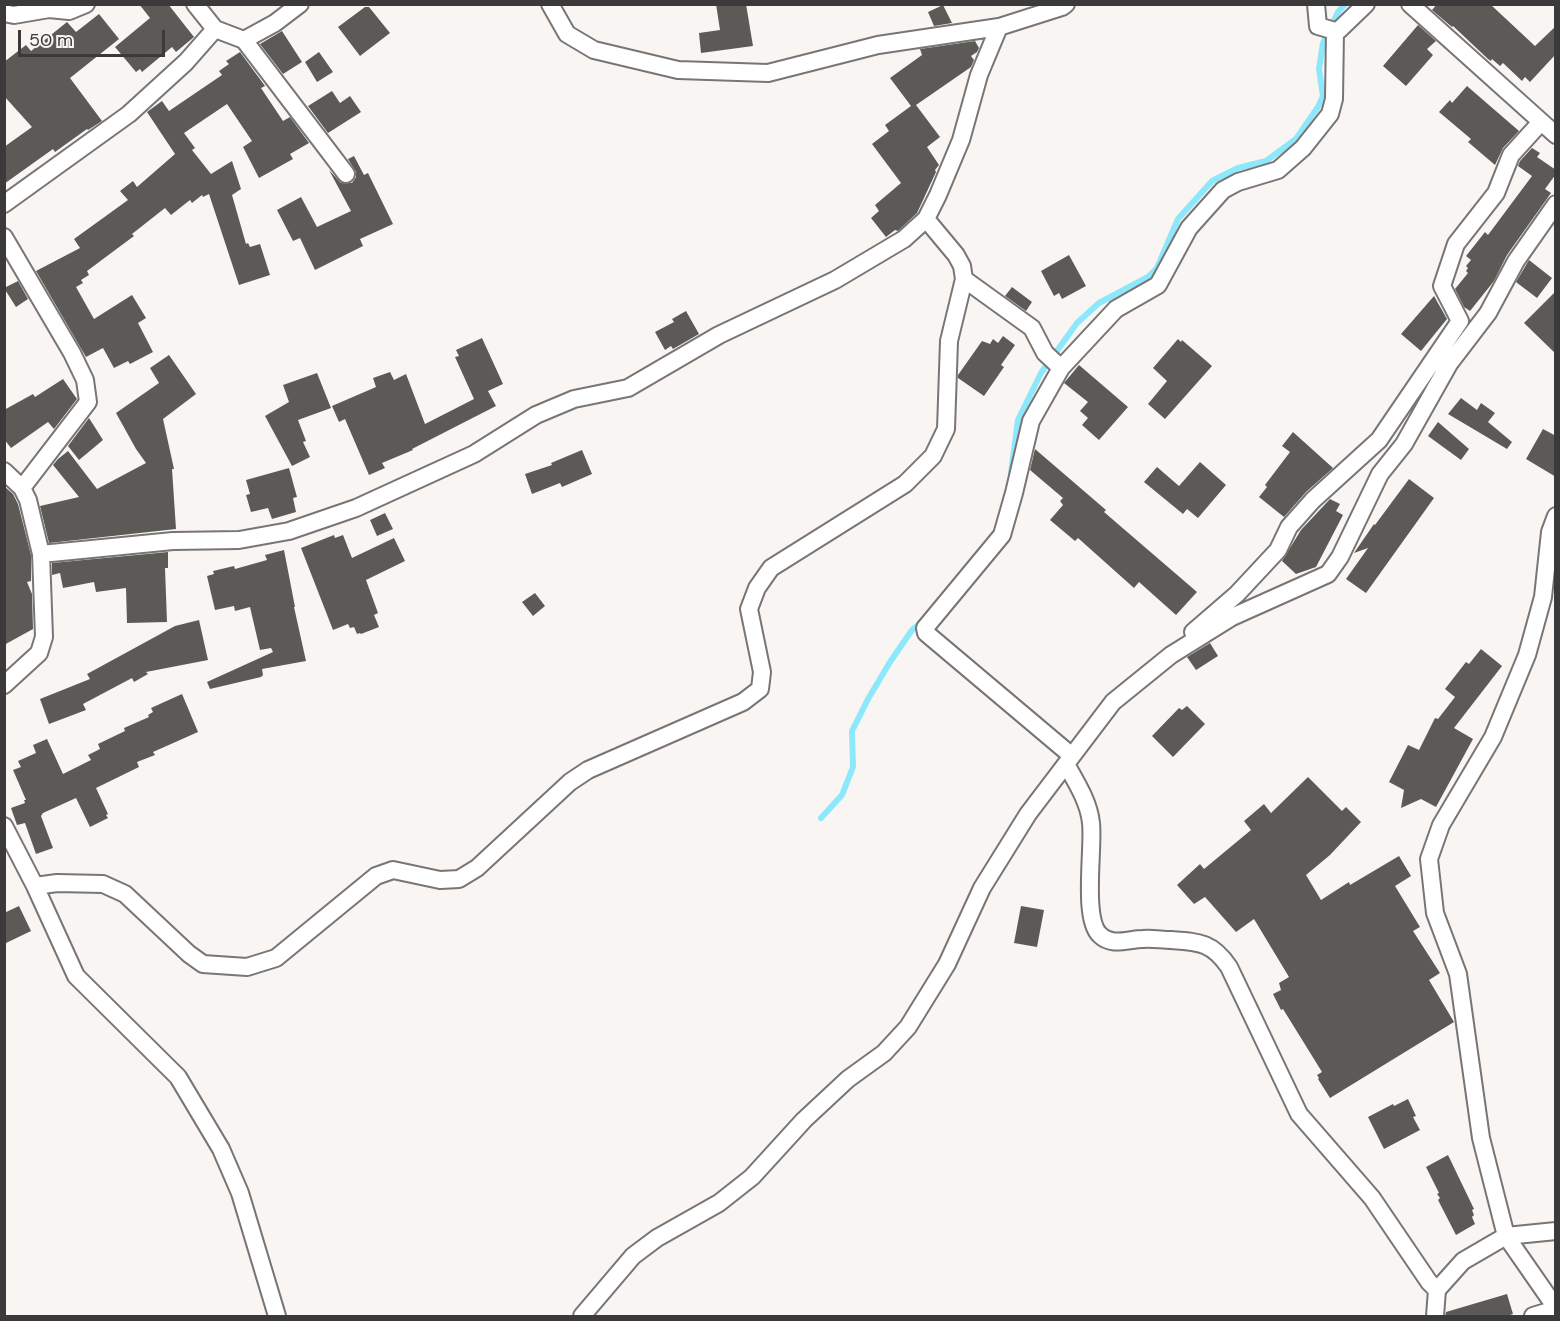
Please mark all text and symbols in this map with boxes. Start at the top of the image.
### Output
scale bar [21,18,168,56]
text: 50 m [29,28,73,52]

